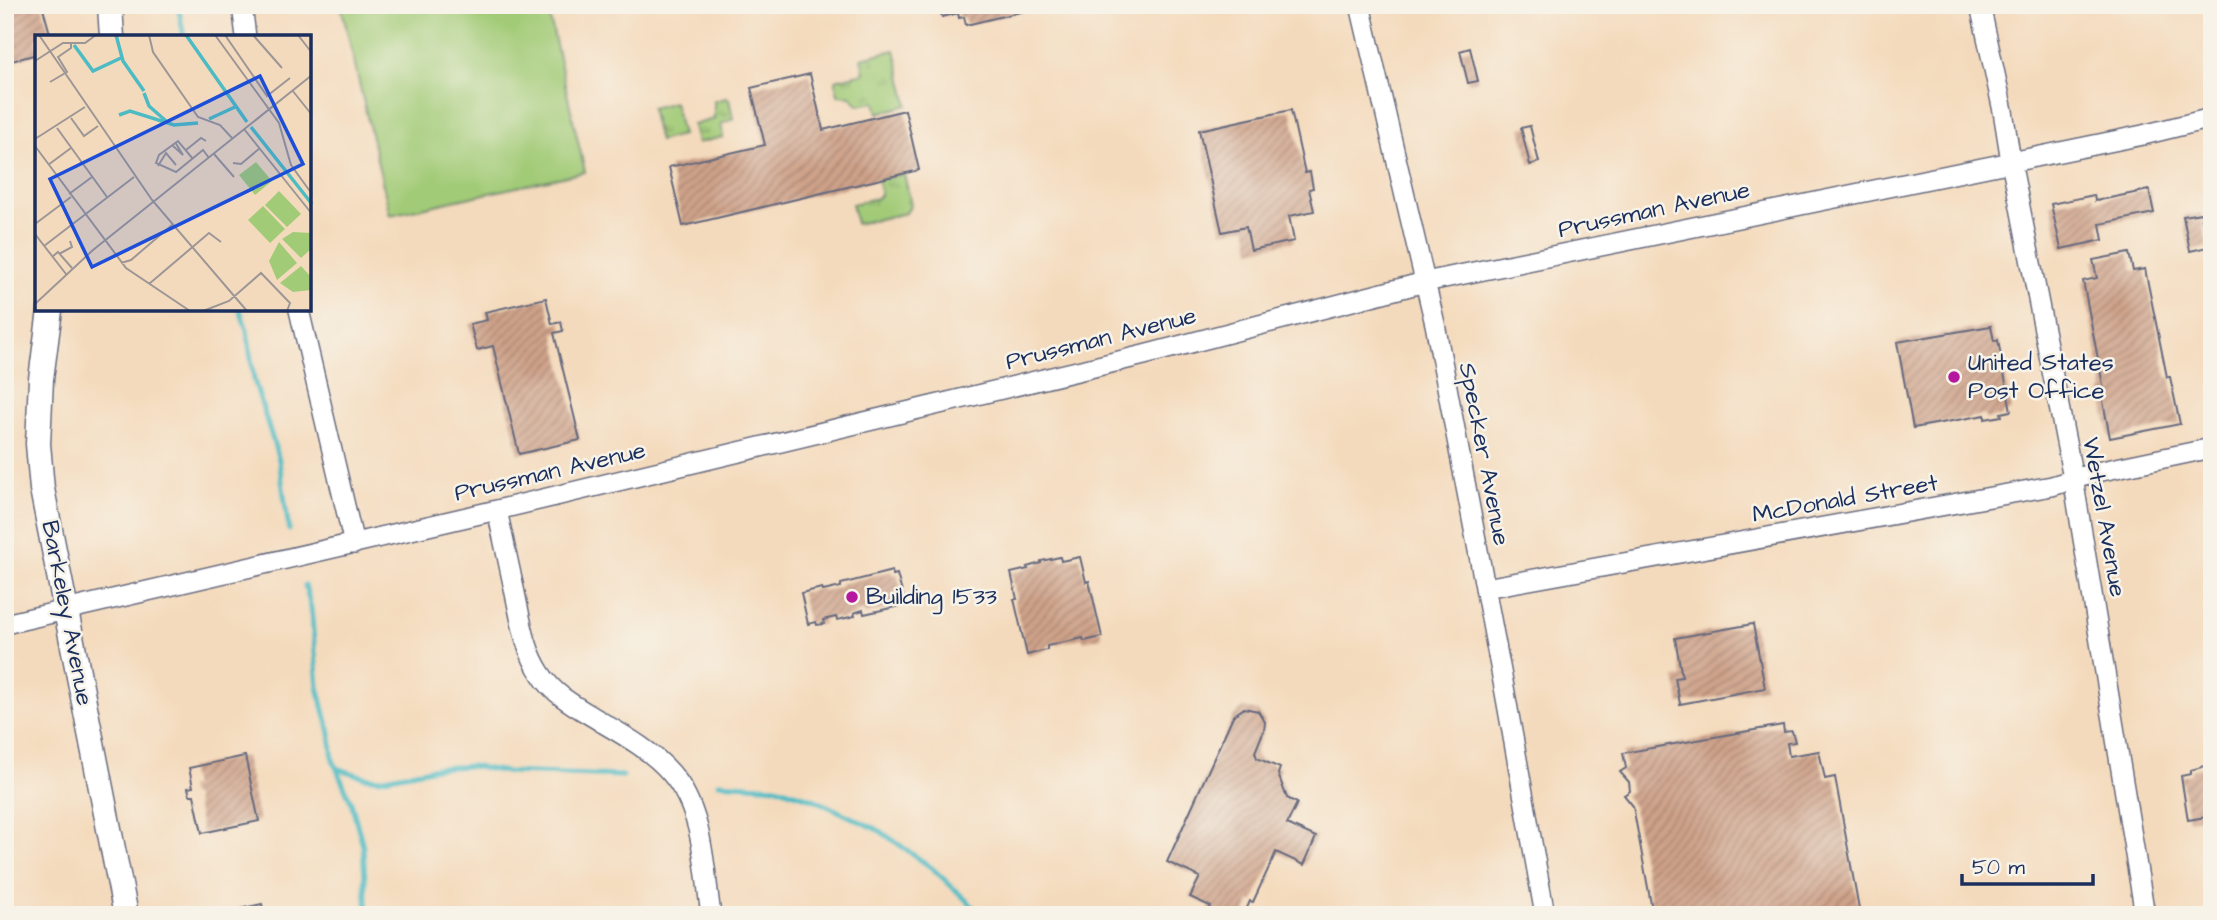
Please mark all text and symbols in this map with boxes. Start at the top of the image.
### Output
inset map [35,35,312,312]
street label: Prussman Avenue [1555,173,1753,247]
street label: Prussman Avenue [1002,299,1200,379]
place label: United States Post Office [1968,346,2114,408]
street label: Specker Avenue [1450,360,1518,548]
marker: United States Post Office [1946,369,1962,385]
street label: Prussman Avenue [451,433,649,511]
street label: Wetzel Avenue [2073,435,2135,599]
street label: McDonald Street [1749,466,1941,532]
street label: Barkeley Avenue [31,518,102,709]
place label: Building 1533 [866,580,997,615]
marker: Building 1533 [844,589,860,605]
scale bar [1962,843,2093,887]
text: 50 m [1972,853,2026,882]

